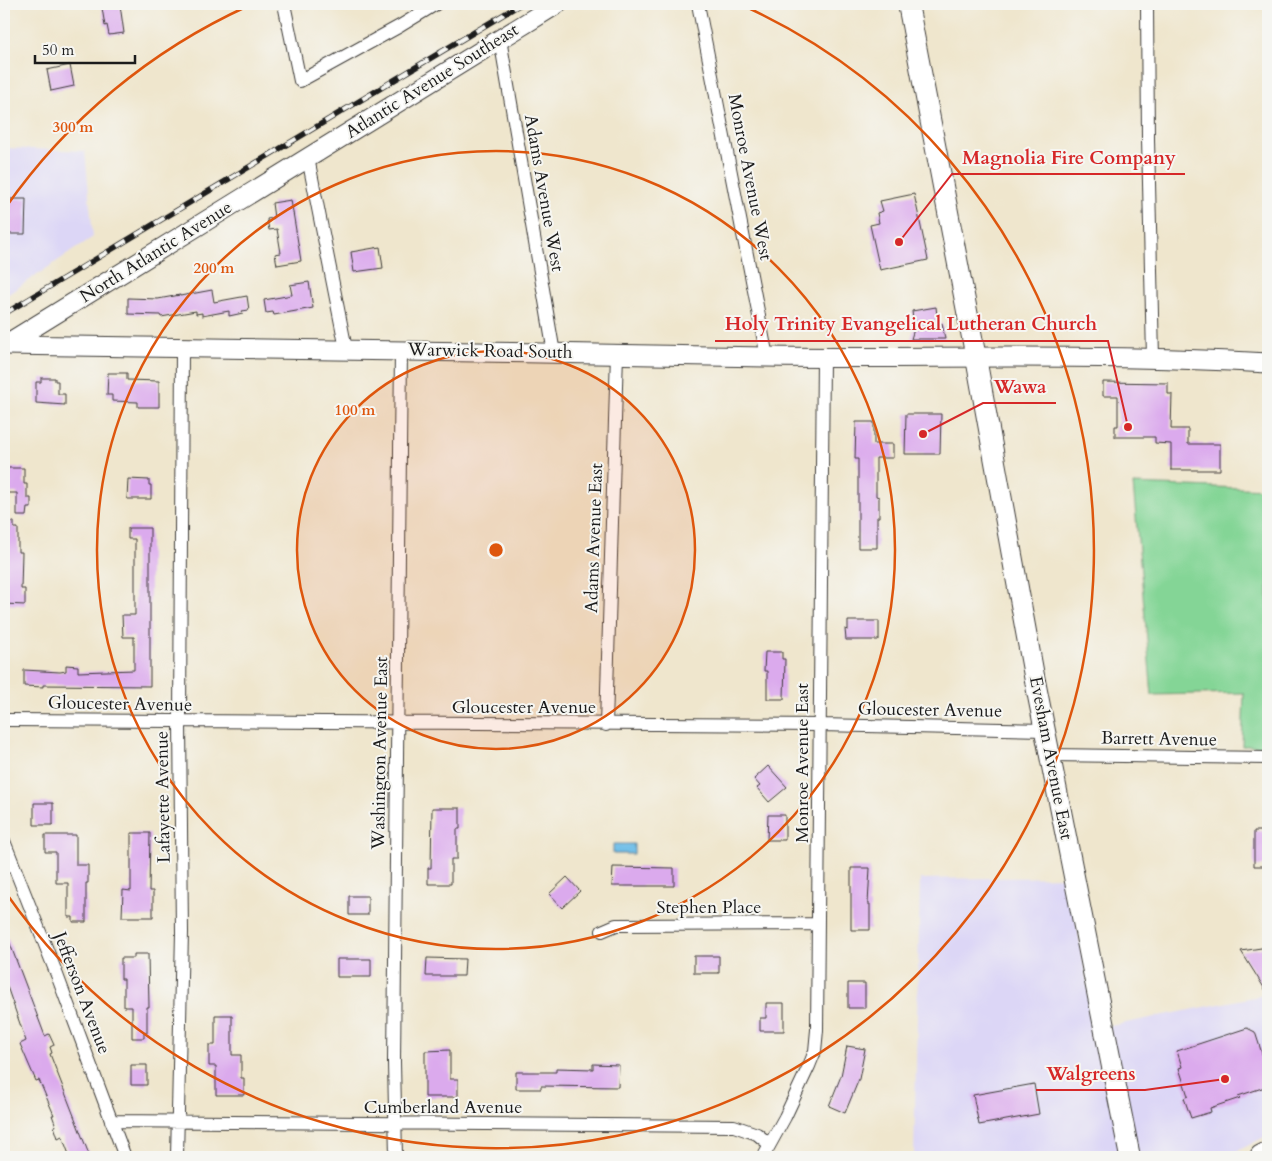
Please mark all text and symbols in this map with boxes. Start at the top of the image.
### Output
street label: Atlantic Avenue Southeast [341,17,524,145]
scale bar [35,32,135,64]
text: 50 m [42,40,74,60]
street label: Monroe Avenue West [722,92,778,263]
street label: Adams Avenue West [518,112,570,274]
text: 300 m [53,117,94,137]
callout: Magnolia Fire Company [952,140,1185,174]
text: Magnolia Fire Company [962,145,1176,171]
street label: North Atlantic Avenue [75,195,237,309]
text: 200 m [194,258,235,278]
callout: Holy Trinity Evangelical Lutheran Church [715,307,1108,341]
text: Holy Trinity Evangelical Lutheran Church [725,311,1097,337]
street label: Warwick Road South [406,337,573,365]
callout: Wawa [983,369,1056,403]
text: Wawa [993,374,1047,400]
text: 100 m [335,400,376,420]
street label: Adams Avenue East [579,462,609,613]
centre of rings [487,541,505,559]
street label: Washington Avenue East [366,656,394,851]
street label: Evesham Avenue East [1023,674,1079,842]
street label: Monroe Avenue East [790,683,815,843]
street label: Gloucester Avenue [48,690,192,718]
street label: Gloucester Avenue [452,695,596,720]
street label: Gloucester Avenue [858,696,1002,724]
street label: Barrett Avenue [1101,725,1217,753]
street label: Lafayette Avenue [149,731,177,863]
street label: Stephen Place [657,895,761,920]
street label: Jefferson Avenue [46,926,117,1058]
callout: Walgreens [1036,1056,1145,1090]
text: Walgreens [1045,1061,1136,1087]
street label: Cumberland Avenue [364,1095,522,1120]

